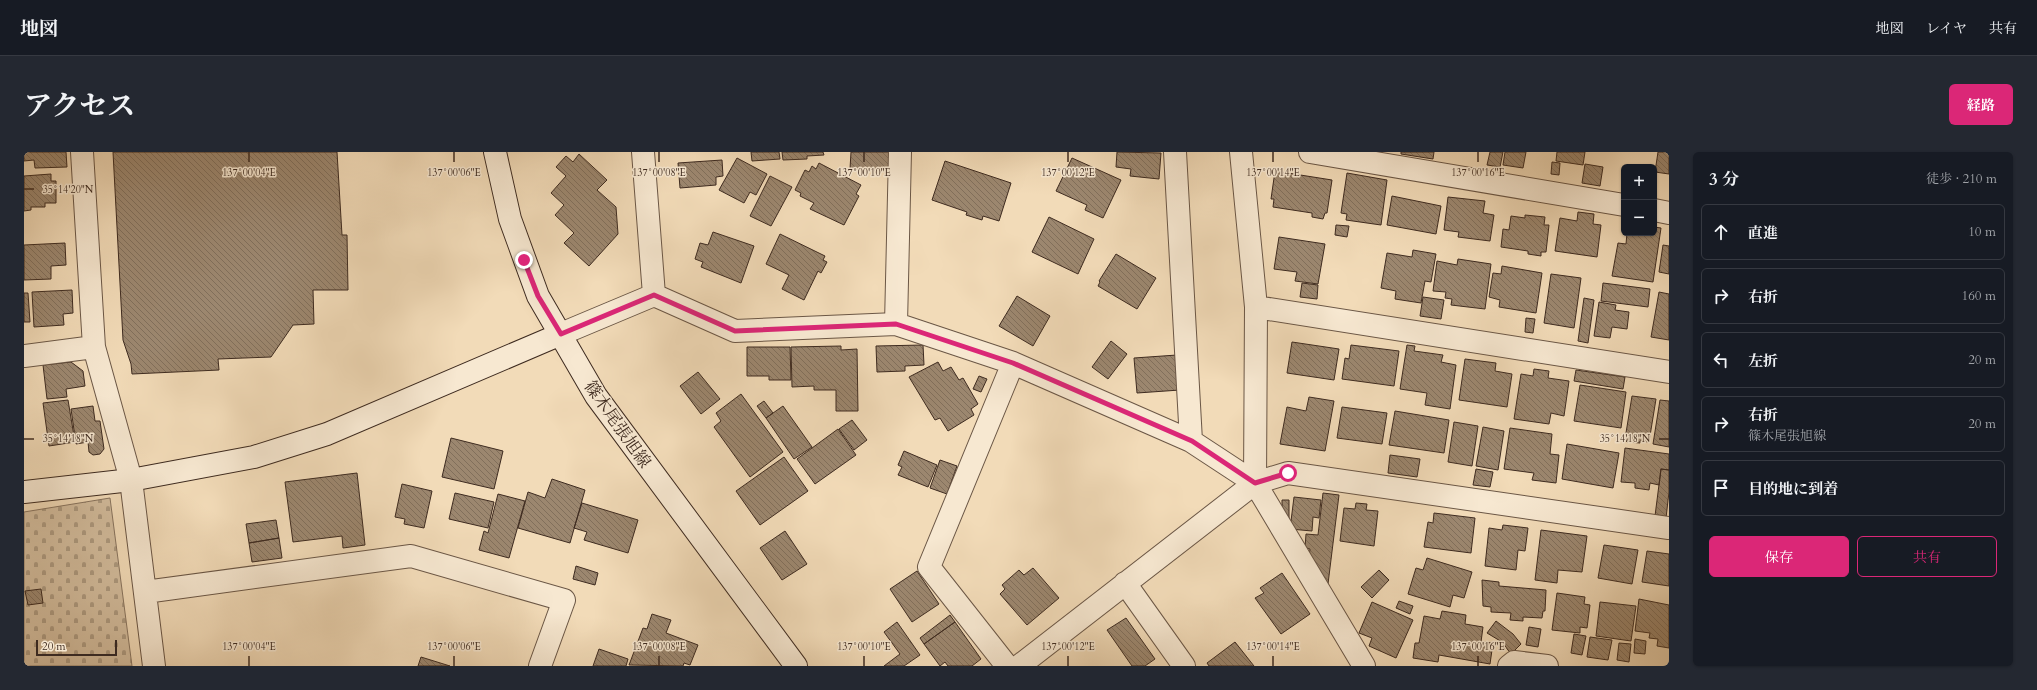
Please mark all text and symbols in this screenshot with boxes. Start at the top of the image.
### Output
text: 地図 [20,16,58,42]
text: 地図 [1876,19,1904,38]
text: レイヤ [1926,19,1967,38]
text: 共有 [1989,19,2017,38]
button: 経路 [1949,84,2013,125]
text: アクセス [24,87,135,125]
map controls [1621,164,1657,236]
button: + [1621,164,1657,200]
text: 137°00'04"E [222,166,276,180]
text: 137°00'06"E [427,166,481,180]
text: 137°00'08"E [632,166,686,180]
text: 137°00'10"E [837,166,891,180]
text: 137°00'12"E [1041,166,1095,180]
text: 137°00'14"E [1246,166,1300,180]
text: 137°00'16"E [1451,166,1505,180]
text: 3 分 [1709,168,1739,191]
text: 徒歩 · 210 m [1926,170,1997,188]
text: 35°14'20"N [43,183,94,197]
button: − [1621,200,1657,236]
icon: ahead [1710,221,1732,243]
text: 直進 [1748,223,1778,243]
text: 10 m [1968,223,1996,241]
route end [515,251,533,269]
icon: right [1710,285,1732,307]
text: 右折 [1748,287,1778,307]
text: 160 m [1962,287,1996,305]
icon: left [1710,349,1732,371]
text: 左折 [1748,351,1778,371]
text: 20 m [1968,351,1996,369]
street label: 篠木尾張旭線 [579,376,656,473]
text: 右折 [1748,405,1778,425]
icon: right [1710,413,1732,435]
text: 20 m [1968,415,1996,433]
text: 篠木尾張旭線 [1748,427,1826,445]
text: 35°14'18"N [43,432,94,446]
text: 35°14'18"N [1600,432,1651,446]
route start [1279,464,1297,482]
icon: arrive [1710,477,1732,499]
text: 目的地に到着 [1748,479,1838,499]
button: 保存 [1709,536,1849,577]
button: 共有 [1857,536,1997,577]
scale bar [36,638,117,657]
text: 20 m [42,639,66,654]
text: 137°00'04"E [222,640,276,654]
text: 137°00'06"E [427,640,481,654]
text: 137°00'08"E [632,640,686,654]
text: 137°00'10"E [837,640,891,654]
text: 137°00'12"E [1041,640,1095,654]
text: 137°00'14"E [1246,640,1300,654]
text: 137°00'16"E [1451,640,1505,654]

